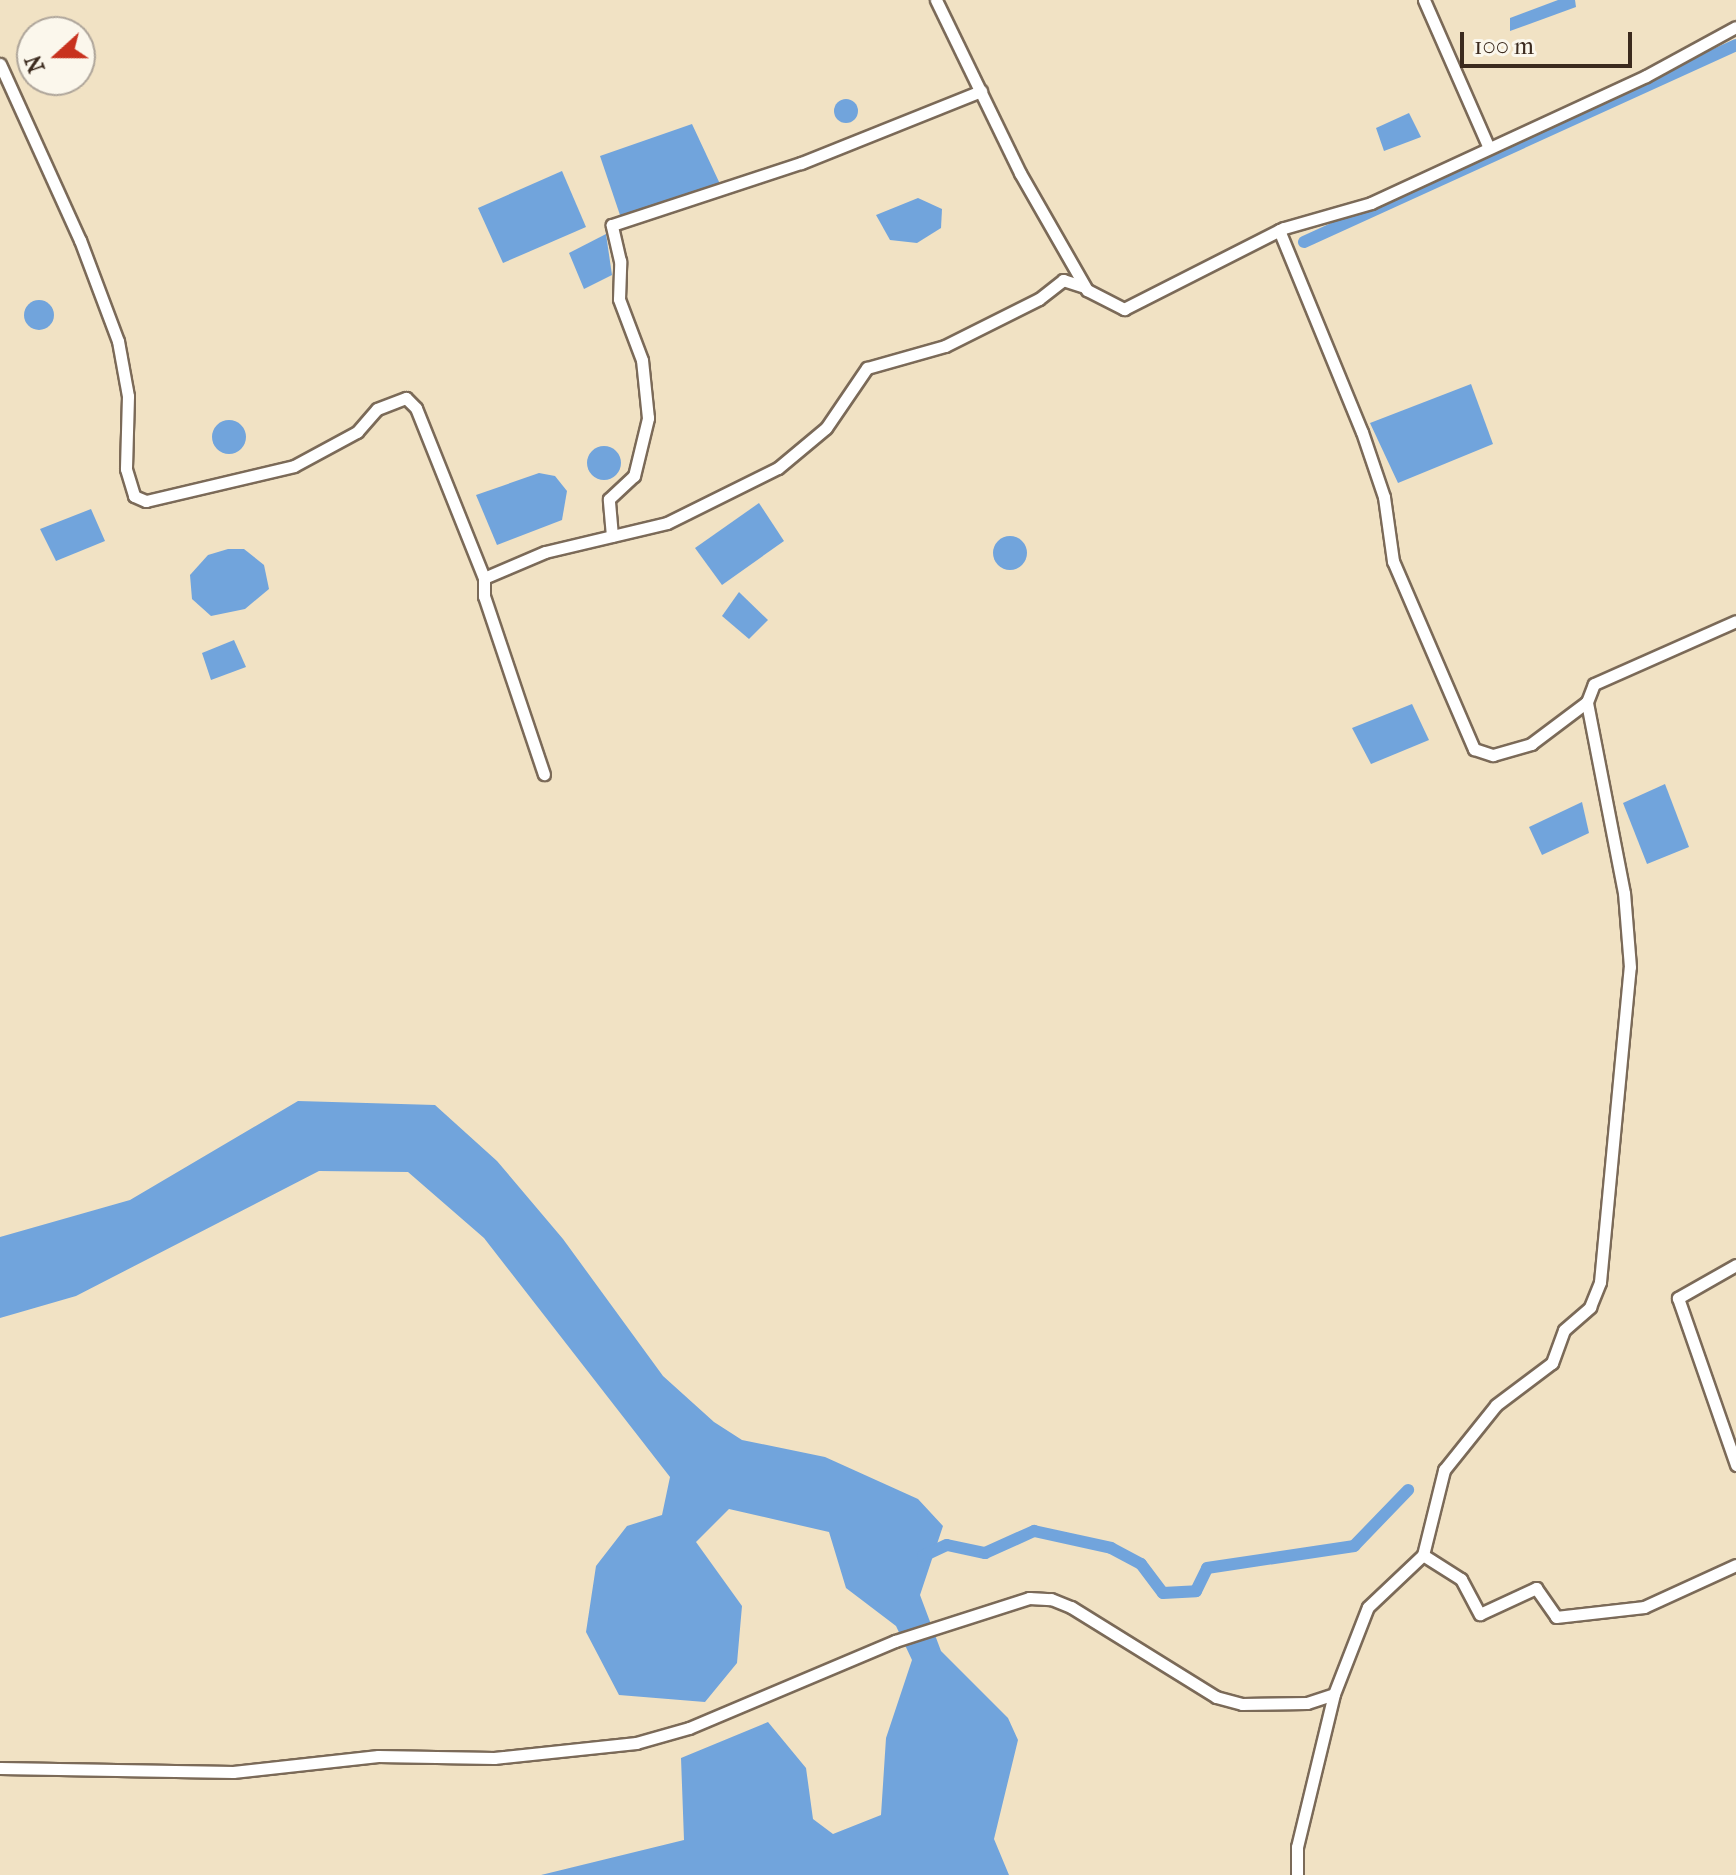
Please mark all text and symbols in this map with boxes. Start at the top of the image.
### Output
north arrow [16,16,96,96]
scale bar [1464,16,1636,66]
text: 100 m [1474,32,1534,60]
text: N [20,51,51,76]

